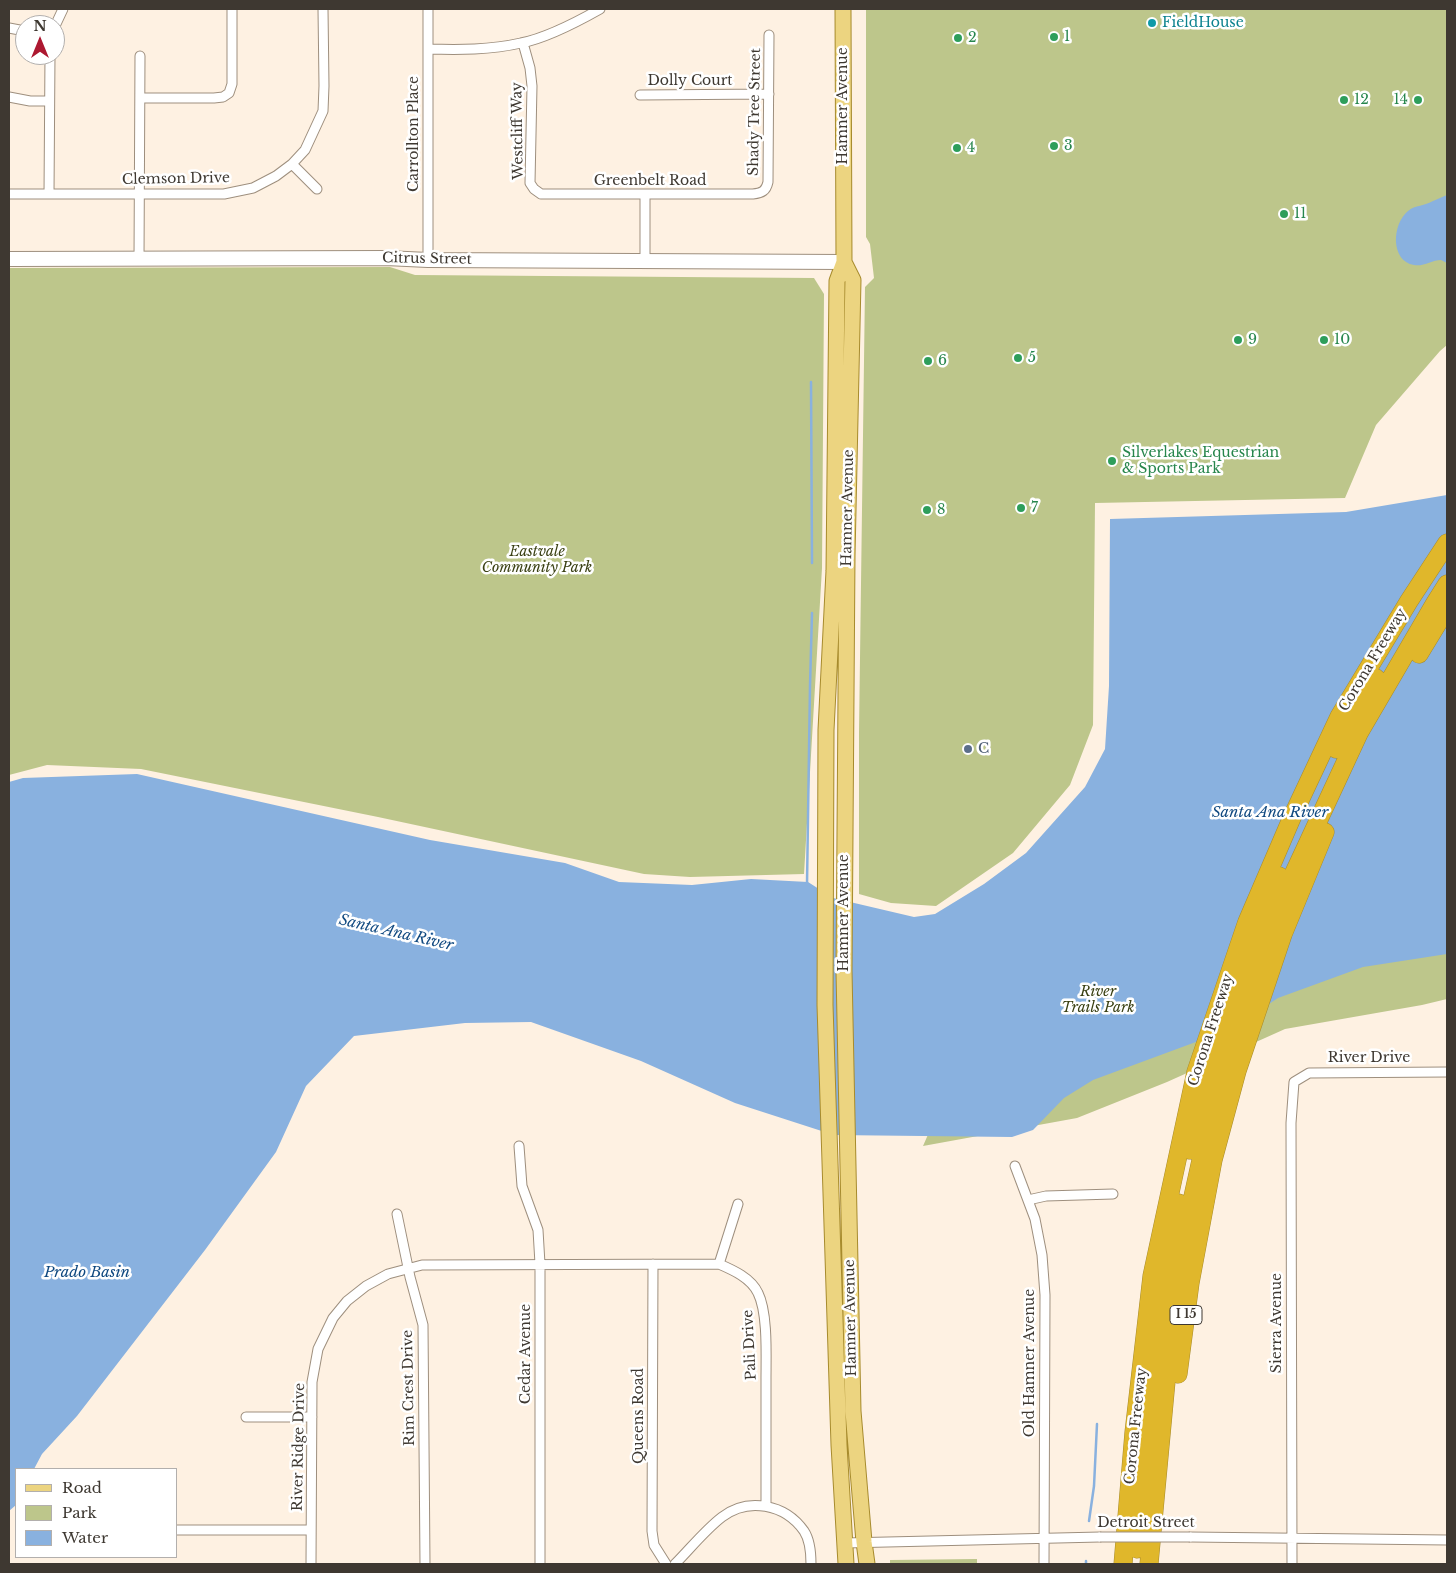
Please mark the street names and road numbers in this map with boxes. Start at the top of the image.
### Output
street label: Hamner Avenue [835,47,851,165]
street label: Shady Tree Street [745,48,765,176]
street label: Dolly Court [647,73,733,89]
street label: Carrollton Place [406,76,422,192]
street label: Westcliff Way [509,82,527,180]
street label: Clemson Drive [122,170,230,188]
street label: Greenbelt Road [594,173,706,189]
street label: Citrus Street [382,250,472,268]
street label: Hamner Avenue [839,449,857,567]
street label: Corona Freeway [1336,605,1410,715]
street label: Hamner Avenue [836,854,852,972]
street label: Corona Freeway [1185,972,1237,1088]
street label: River Drive [1328,1050,1410,1066]
street label: Hamner Avenue [842,1259,860,1377]
street label: Sierra Avenue [1269,1273,1285,1373]
street label: Old Hamner Avenue [1022,1289,1038,1437]
street label: Cedar Avenue [518,1304,534,1404]
road number: I 15 [1170,1306,1202,1324]
street label: Pali Drive [740,1309,760,1381]
street label: Rim Crest Drive [400,1330,418,1446]
street label: Corona Freeway [1122,1367,1150,1485]
street label: Queens Road [631,1368,647,1464]
street label: River Ridge Drive [289,1383,309,1511]
street label: Detroit Street [1097,1515,1195,1531]

